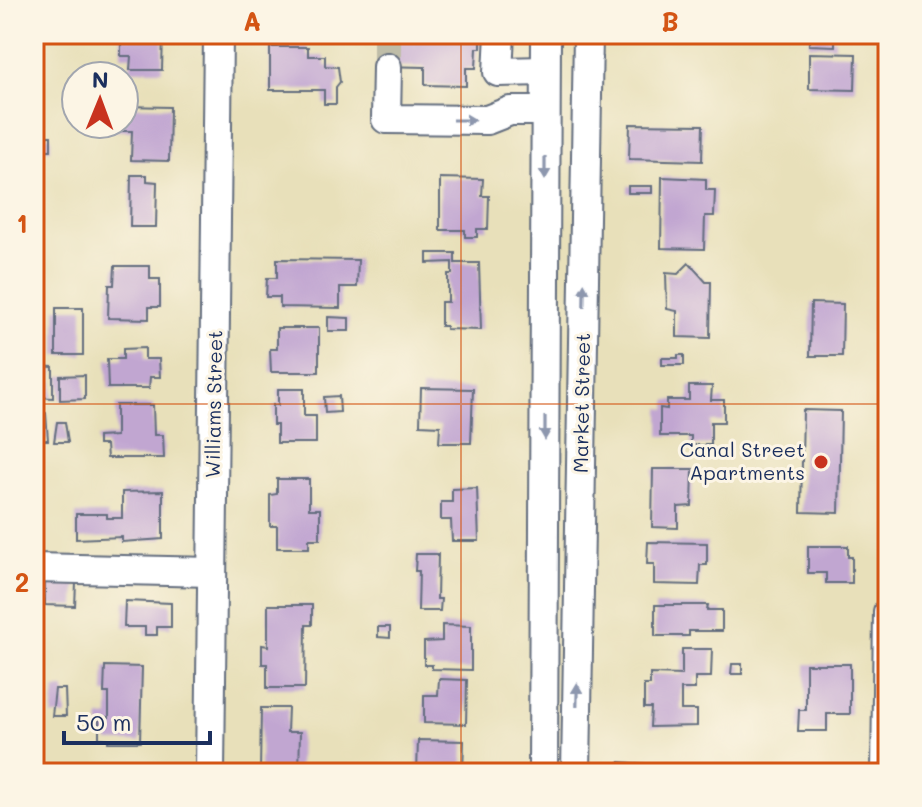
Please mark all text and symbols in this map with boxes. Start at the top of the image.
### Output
text: A [243,4,261,38]
text: B [661,4,679,38]
north arrow [60,60,140,140]
text: N [92,65,109,94]
one-way arrow [452,114,477,126]
one-way arrow [539,156,551,181]
text: 1 [16,206,28,240]
one-way arrow [577,282,590,307]
street label: Williams Street [199,330,227,478]
street label: Market Street [567,333,595,473]
one-way arrow [538,416,551,441]
place label: Canal Street Apartments [680,436,805,485]
marker: Canal Street Apartments [812,453,830,471]
text: 2 [15,565,29,599]
one-way arrow [571,682,583,707]
scale bar [64,695,210,745]
text: 50 m [76,706,132,737]

